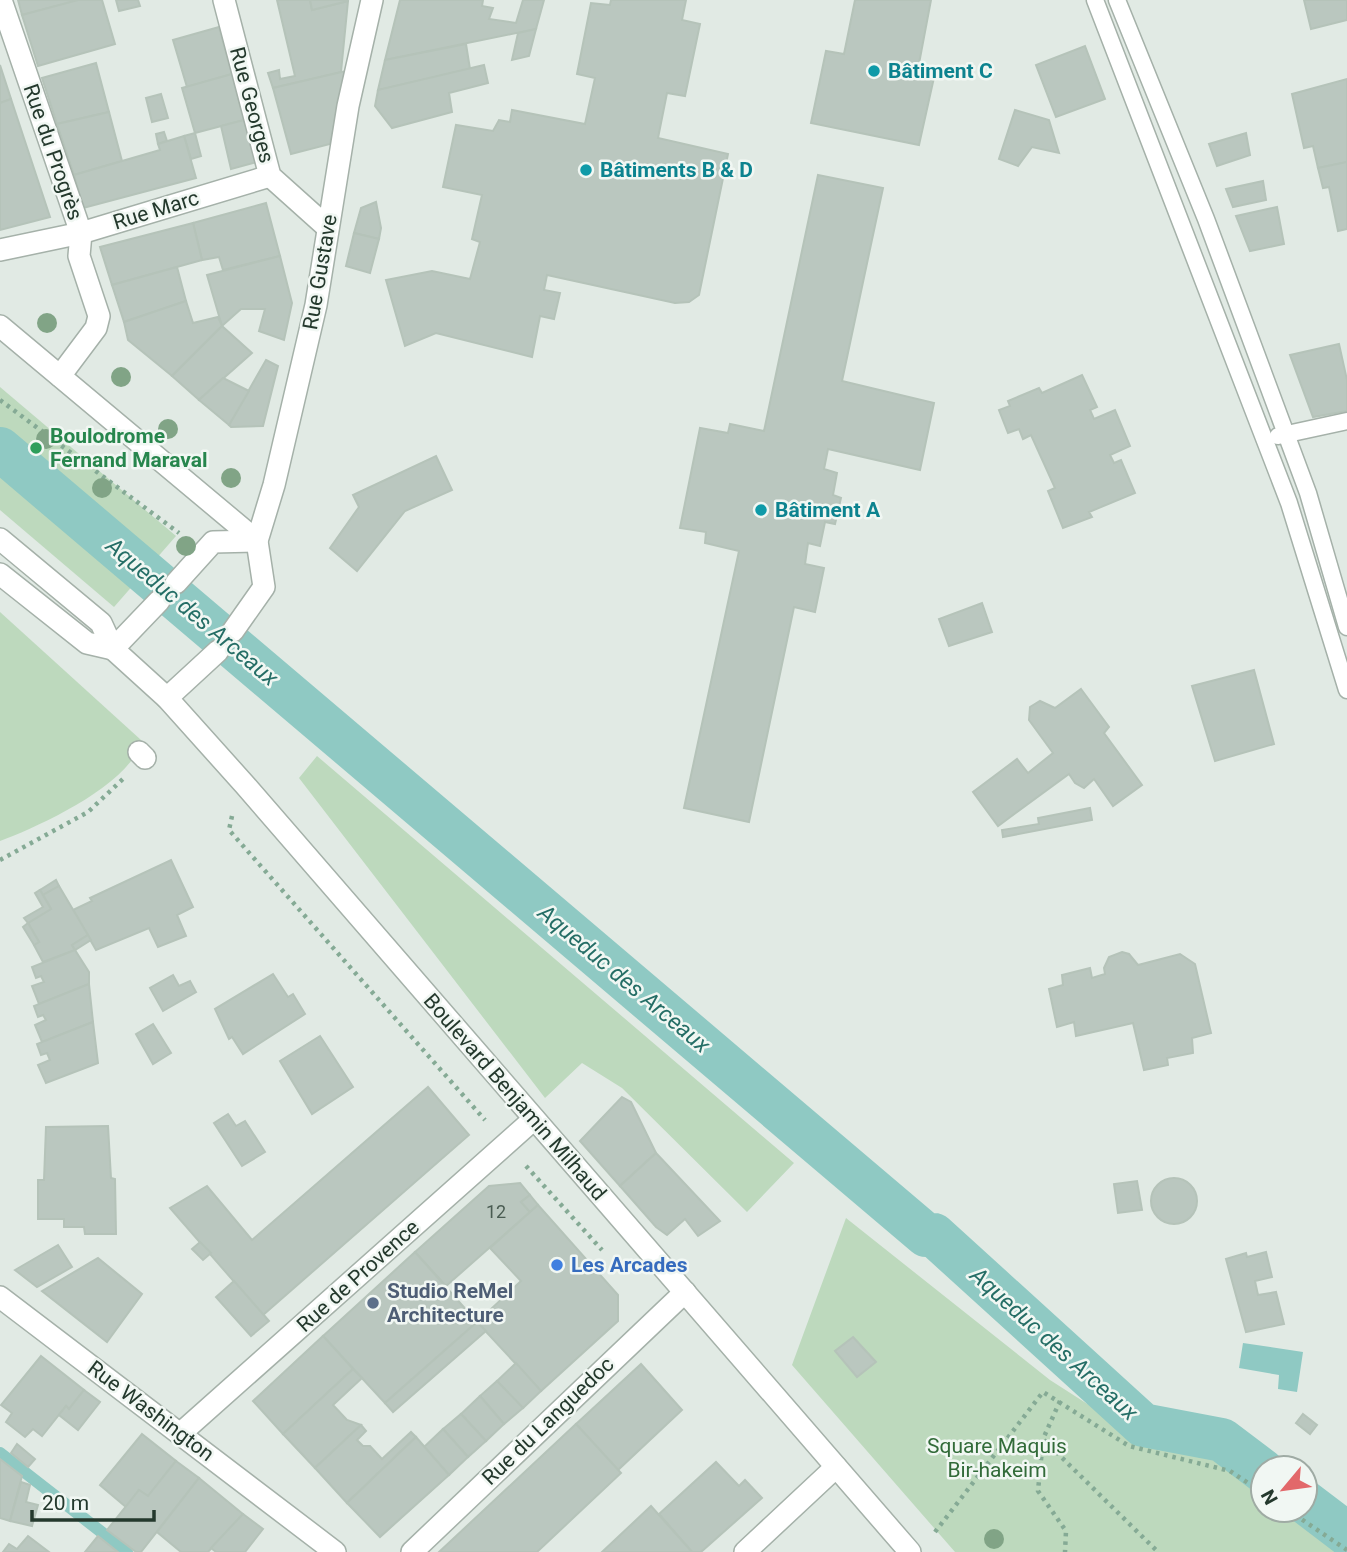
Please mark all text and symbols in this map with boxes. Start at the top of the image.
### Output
street label: Rue Georges [225,44,279,166]
place label: Bâtiment C [888,59,993,83]
marker: Bâtiment C [866,63,882,79]
street label: Rue du Progrès [18,81,88,223]
place label: Bâtiments B & D [600,158,753,182]
marker: Bâtiments B & D [578,162,594,178]
street label: Rue Marc [110,186,202,234]
street label: Rue Gustave [298,212,342,332]
place label: Boulodrome Fernand Maraval [50,424,208,472]
marker: Boulodrome Fernand Maraval [28,440,44,456]
place label: Bâtiment A [775,498,881,522]
marker: Bâtiment A [753,502,769,518]
water label: Aqueduc des Arceaux [100,532,284,692]
water label: Aqueduc des Arceaux [532,899,716,1059]
street label: Boulevard Benjamin Milhaud [419,989,611,1205]
house number: 12 [486,1201,506,1222]
street label: Rue de Provence [292,1215,424,1337]
place label: Les Arcades [571,1253,688,1277]
marker: Les Arcades [549,1257,565,1273]
water label: Aqueduc des Arceaux [964,1261,1144,1427]
place label: Studio ReMel Architecture [387,1279,513,1327]
marker: Studio ReMel Architecture [365,1295,381,1311]
street label: Rue du Languedoc [477,1352,619,1490]
street label: Rue Washington [83,1356,219,1466]
park label: Square Maquis Bir-hakeim [927,1434,1067,1482]
north arrow [1249,1454,1319,1524]
scale bar [32,1478,154,1522]
text: N [1256,1486,1283,1508]
text: 20 m [42,1491,89,1515]

